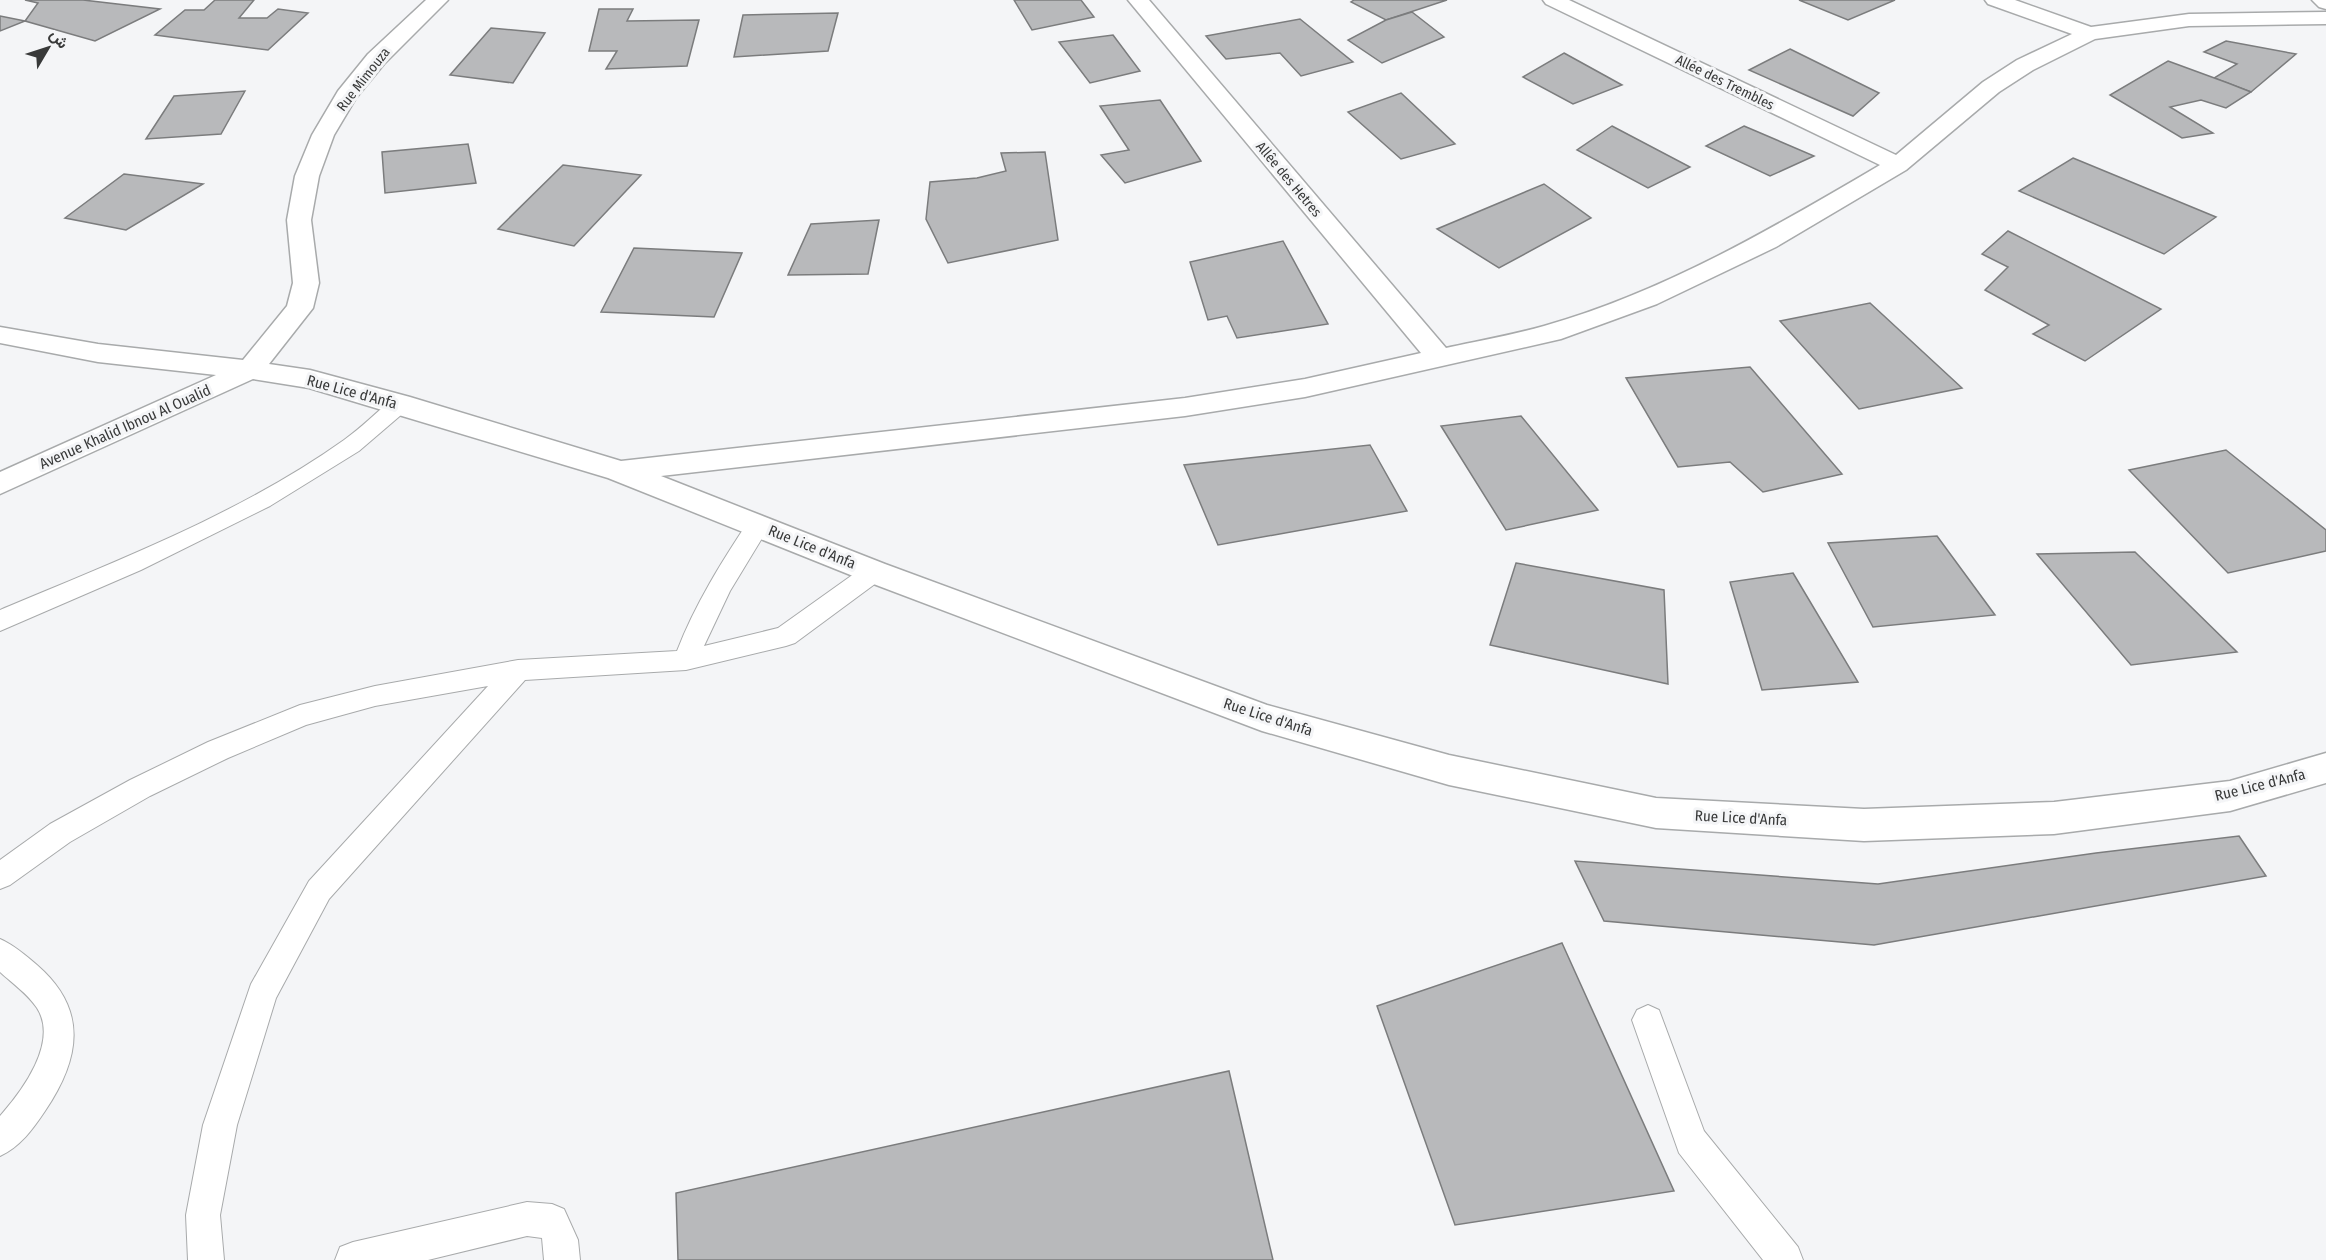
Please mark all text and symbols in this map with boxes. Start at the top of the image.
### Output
north arrow [18,18,78,78]
text: ش [46,25,73,52]
street label: Rue Mimouza [333,44,394,115]
street label: Allée des Trembles [1673,51,1777,114]
street label: Allêe des Hetres [1252,138,1325,220]
street label: Rue Lice d'Anfa [305,371,399,413]
street label: Avenue Khalid Ibnou Al Oualid [37,381,213,473]
street label: Rue Lice d'Anfa [766,521,858,573]
street label: Rue Lice d'Anfa [1221,694,1315,740]
street label: Rue Lice d'Anfa [2213,765,2307,805]
street label: Rue Lice d'Anfa [1694,807,1788,829]

